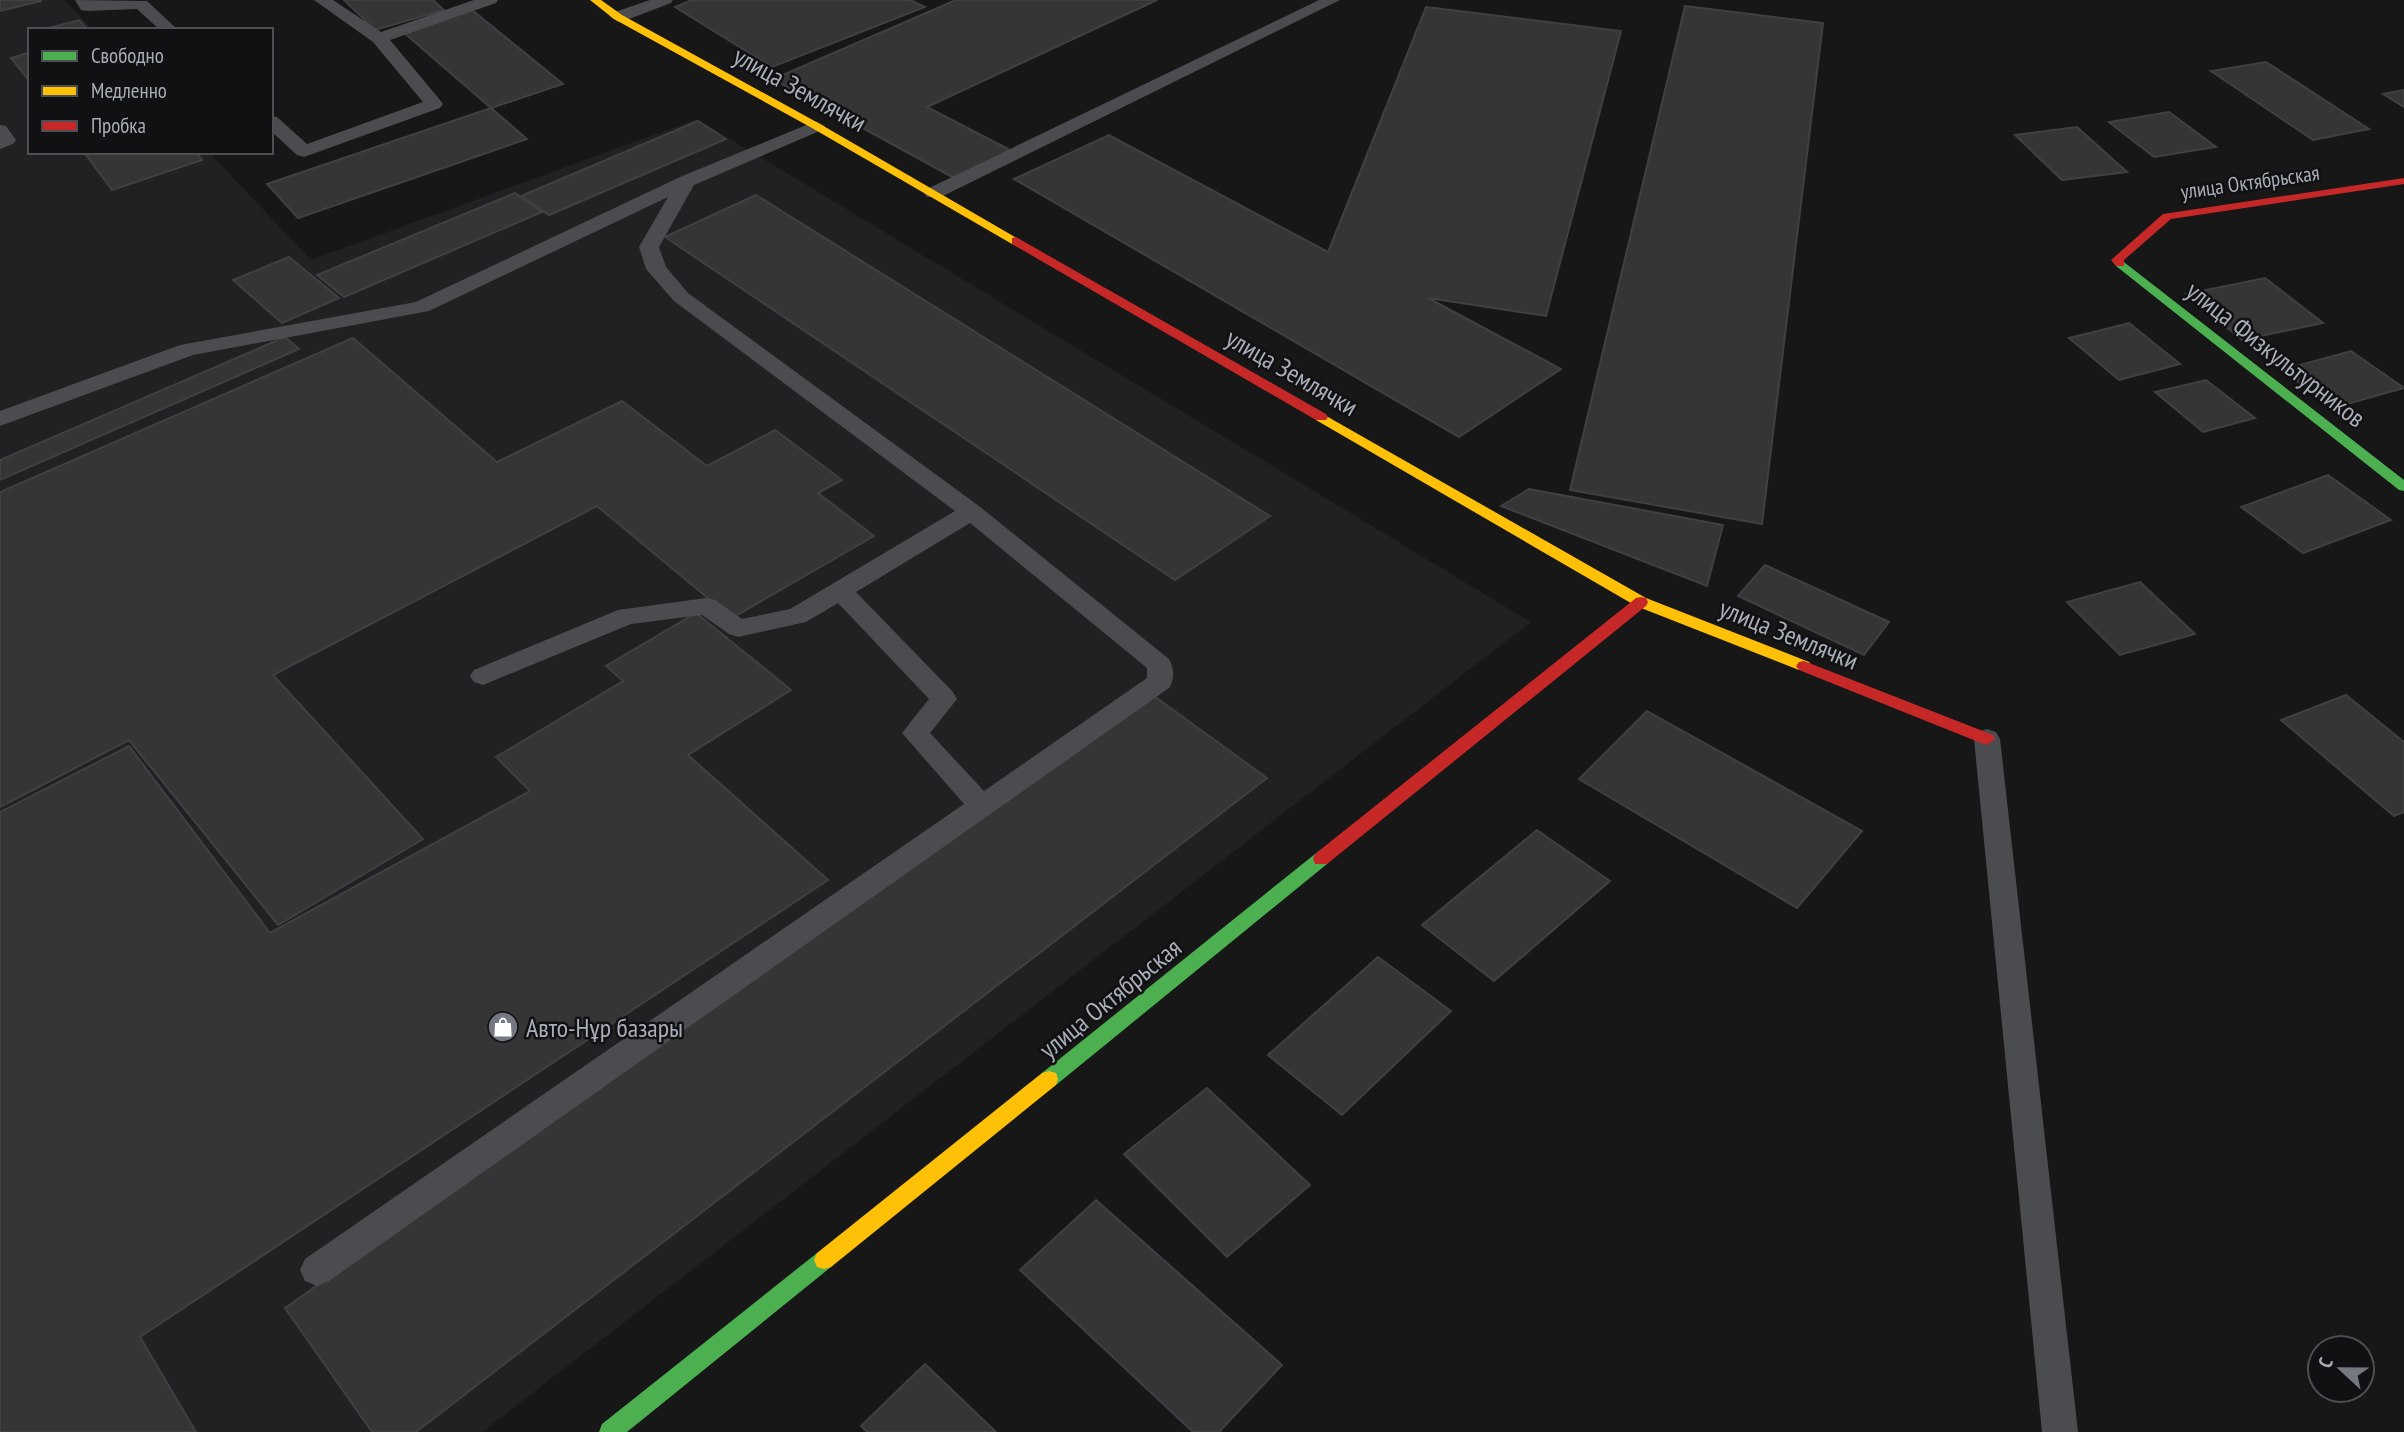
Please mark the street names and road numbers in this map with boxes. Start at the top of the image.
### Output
street label: улица Землячки [728,39,872,139]
street label: улица Октябрьская [2179,159,2321,205]
street label: улица Физкультурников [2180,274,2372,434]
street label: улица Землячки [1220,321,1364,423]
street label: улица Землячки [1715,591,1863,677]
street label: улица Октябрьская [1032,931,1188,1065]

